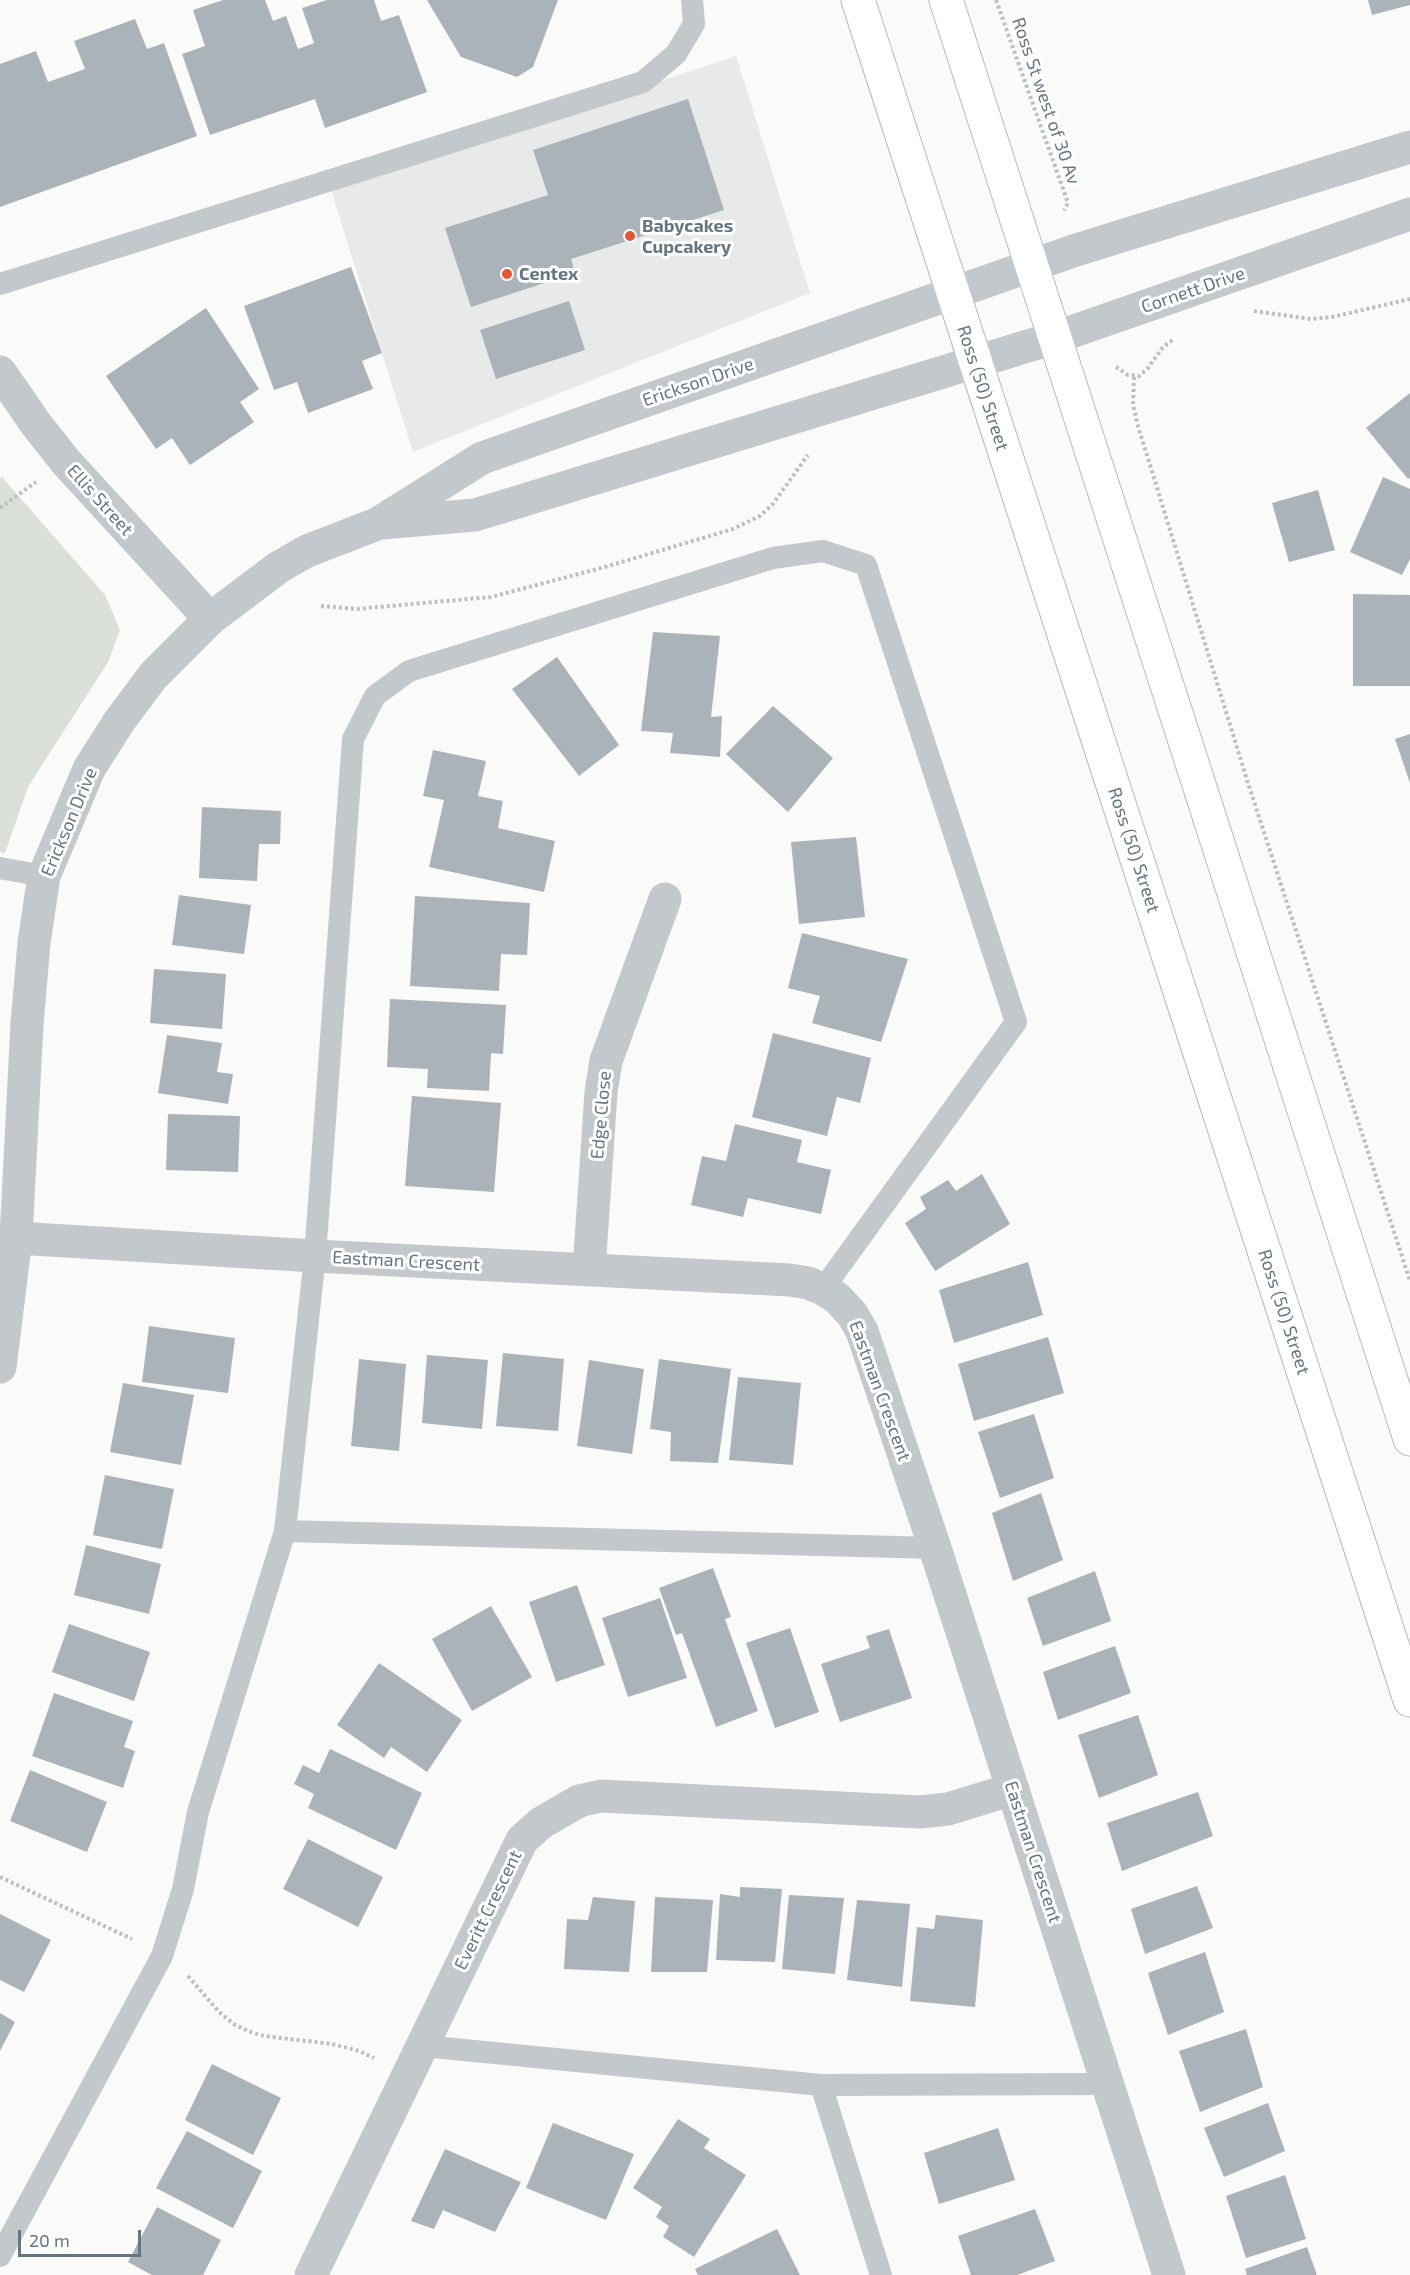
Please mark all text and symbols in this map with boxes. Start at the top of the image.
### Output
street label: Ross St west of 30 Av [1007,15,1085,187]
place label: Babycakes Cupcakery [642,215,733,258]
marker: Babycakes Cupcakery [623,229,637,243]
street label: Cornett Drive [1138,262,1248,318]
place label: Centex [519,263,578,285]
marker: Centex [500,267,514,281]
street label: Ross (50) Street [953,323,1013,453]
street label: Erickson Drive [640,353,756,411]
street label: Ellis Street [62,460,138,540]
street label: Erickson Drive [36,764,102,880]
street label: Ross (50) Street [1104,785,1164,915]
street label: Edge Close [586,1070,616,1160]
street label: Eastman Crescent [332,1246,480,1276]
street label: Ross (50) Street [1254,1247,1314,1377]
street label: Eastman Crescent [845,1318,915,1464]
street label: Eastman Crescent [1000,1778,1066,1926]
street label: Everitt Crescent [450,1847,526,1973]
scale bar [21,2218,144,2256]
text: 20 m [29,2229,70,2251]

